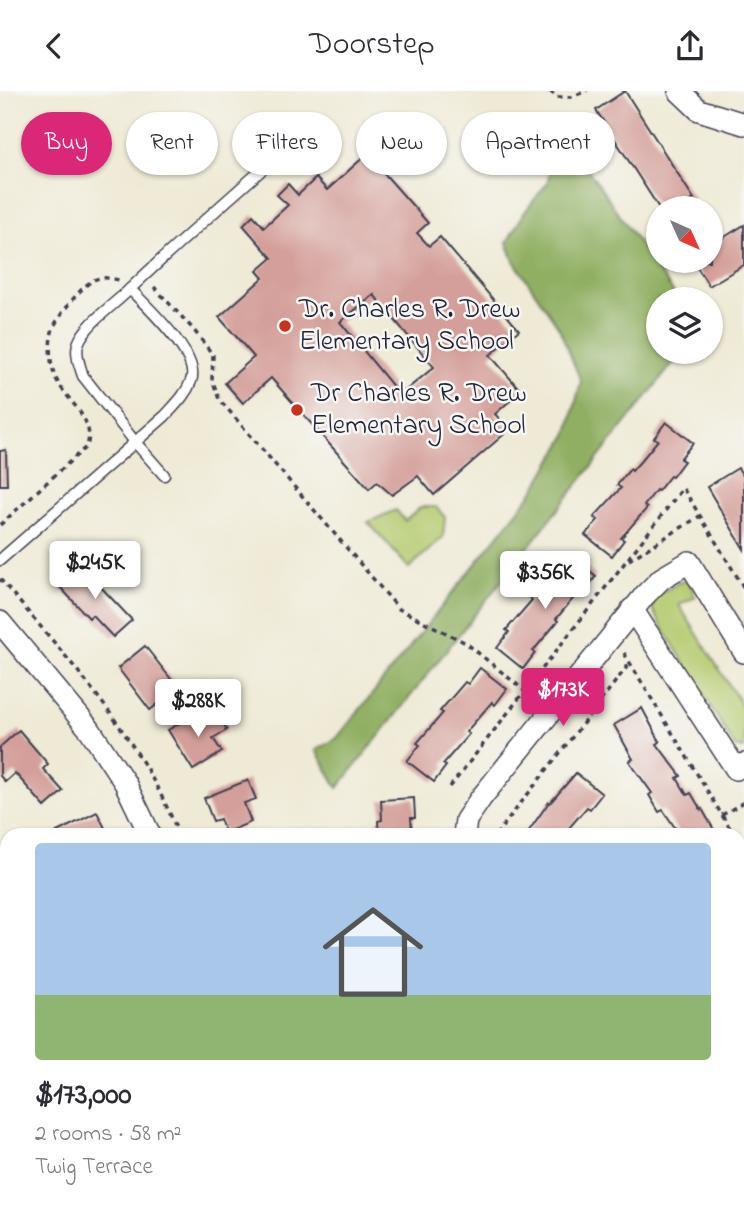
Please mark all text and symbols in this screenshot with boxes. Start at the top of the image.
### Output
text: Doorstep [309,22,435,69]
icon: back [35,27,73,65]
icon: share [671,27,709,65]
chip: Buy [21,112,112,175]
chip: Rent [126,112,218,175]
chip: Filters [232,112,342,175]
chip: New [356,112,447,175]
chip: Apartment [461,112,615,175]
north arrow [646,196,723,273]
map controls [646,196,723,364]
button: layers [646,287,723,364]
place label: Dr. Charles R. Drew Elementary School [298,290,520,363]
marker: Dr. Charles R. Drew Elementary School [277,318,293,334]
place label: Dr Charles R. Drew Elementary School [310,374,527,447]
marker: Dr Charles R. Drew Elementary School [289,402,305,418]
pin: $245K [46,541,144,601]
text: $245K [65,547,125,580]
pin: $356K [496,552,594,611]
text: $356K [516,557,574,590]
pin: $173K [514,669,612,728]
text: $173K [537,674,589,707]
pin: $288K [149,679,247,739]
text: $288K [171,685,225,718]
icon: home [310,889,436,1015]
text: $173,000 [35,1074,131,1118]
text: 2 rooms · 58 m² [35,1118,181,1151]
text: Twig Terrace [35,1151,153,1184]

